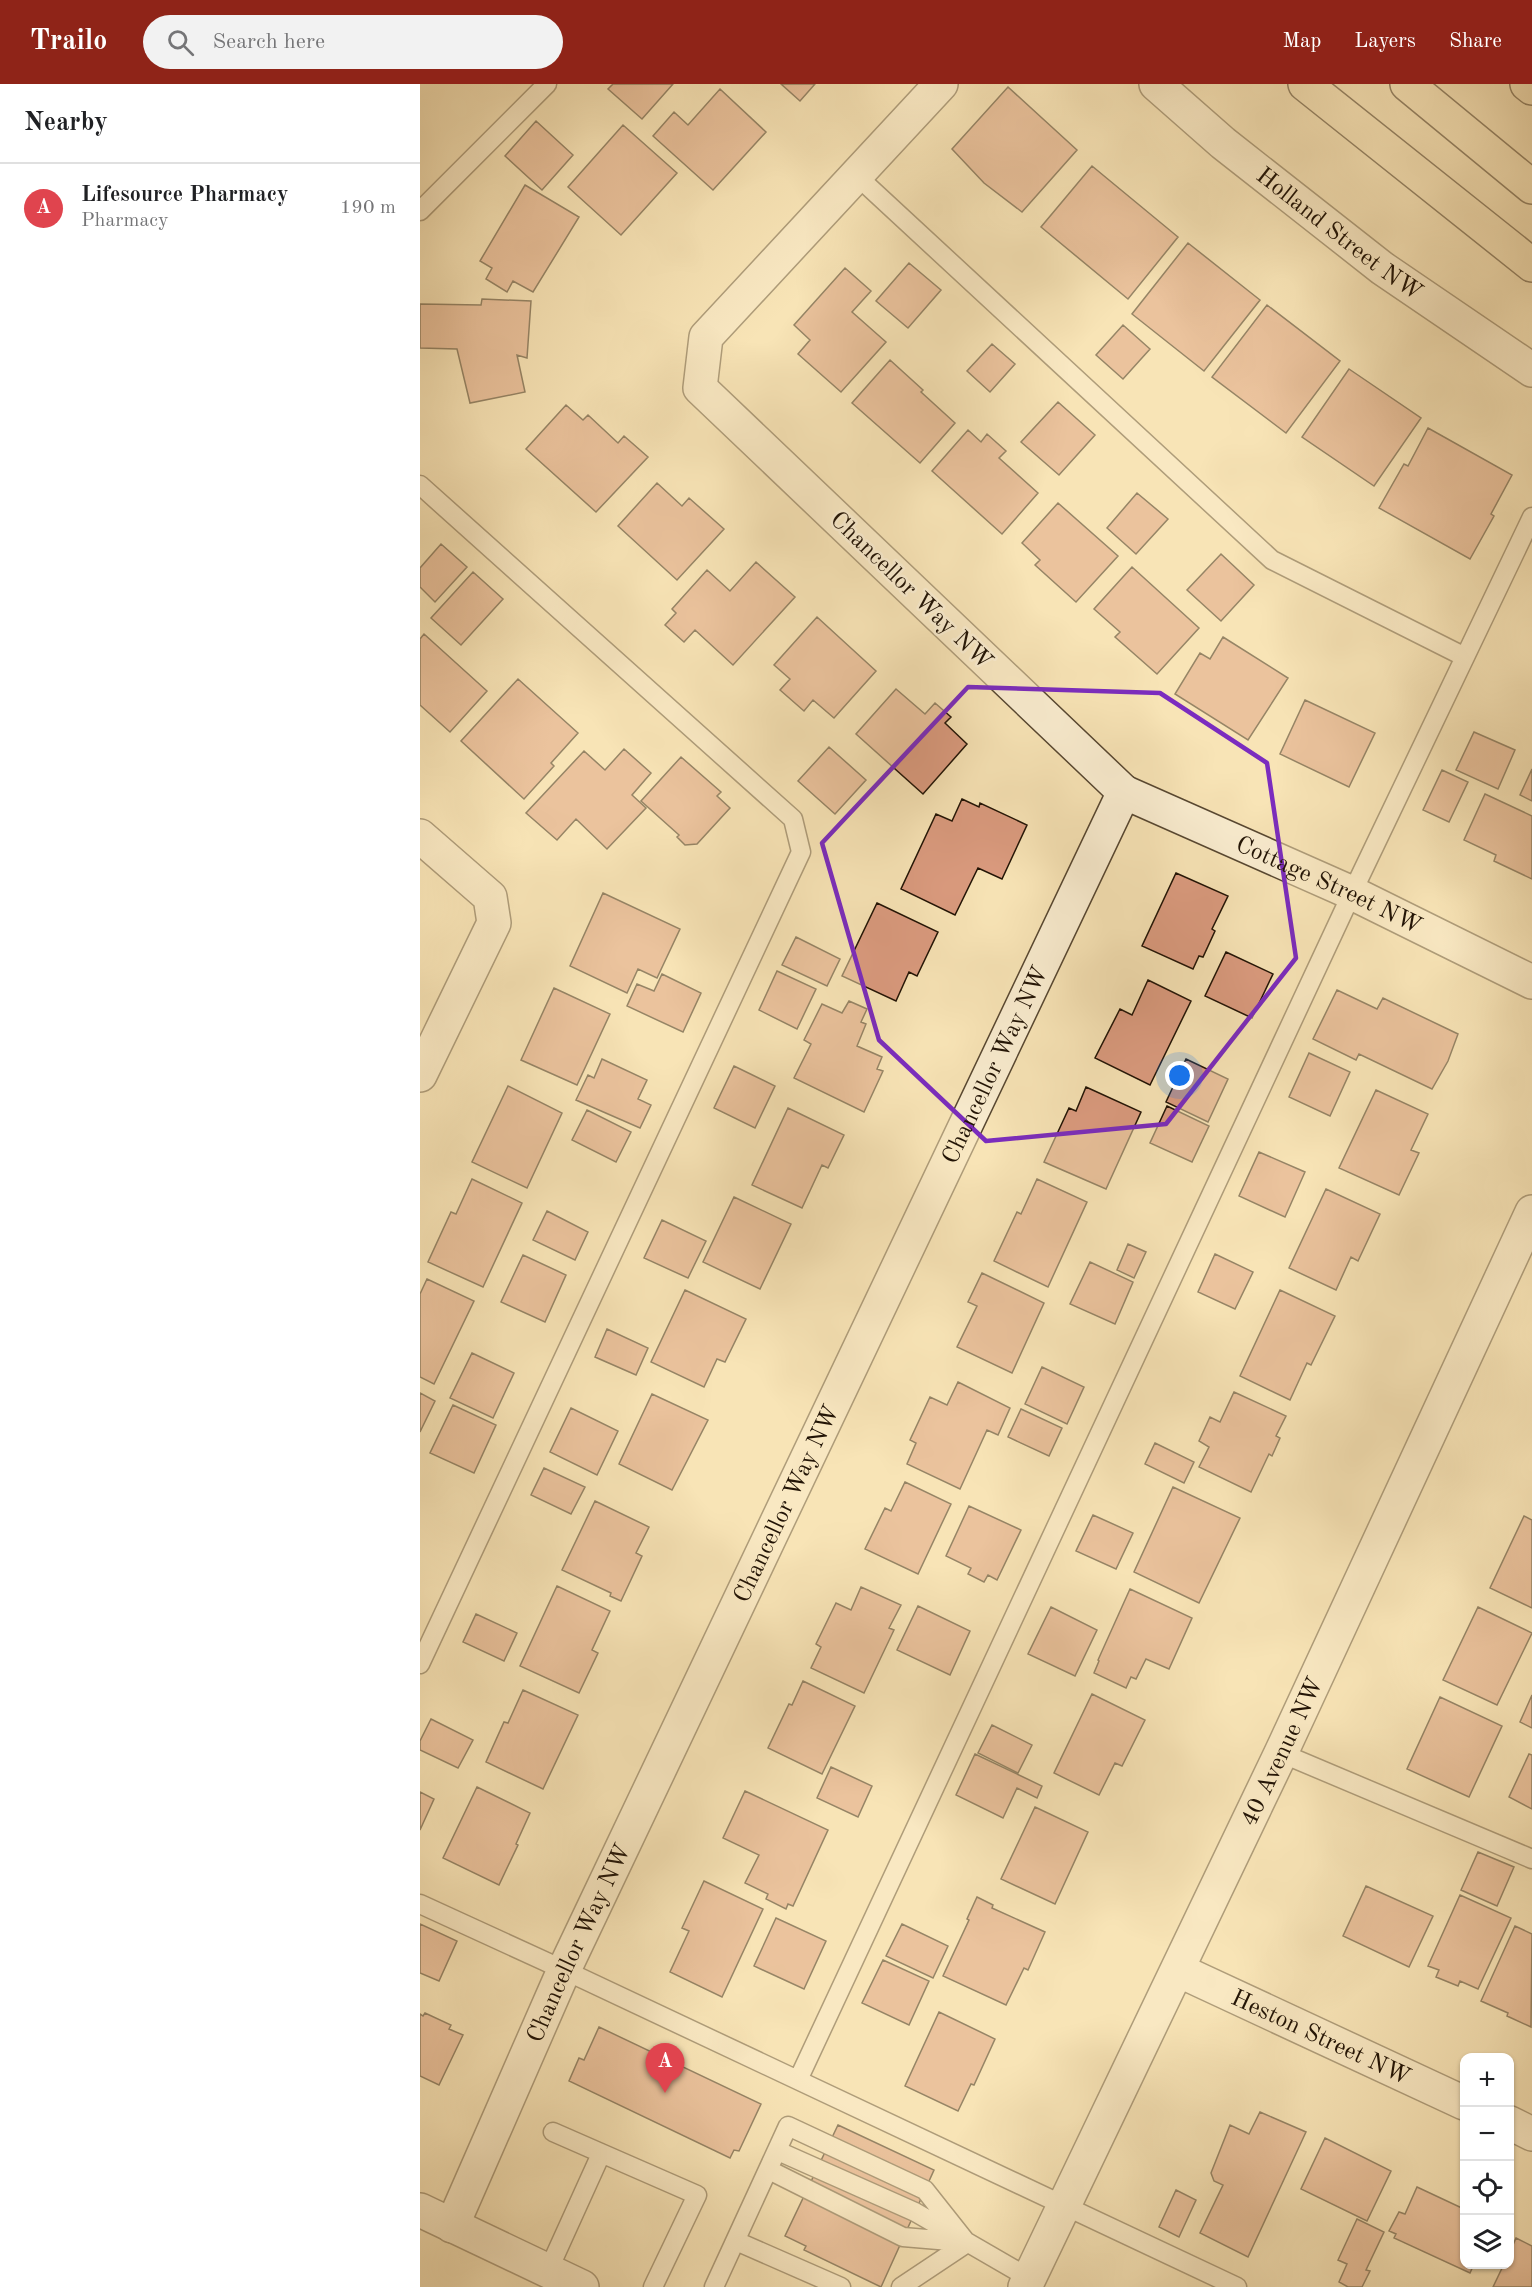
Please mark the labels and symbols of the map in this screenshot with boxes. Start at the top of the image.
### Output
street label: Holland Street NW [1251,164,1427,306]
street label: Chancellor Way NW [825,508,997,675]
street label: Cottage Street NW [1232,833,1425,940]
street label: Chancellor Way NW [939,962,1054,1168]
your location [1165,1061,1194,1090]
street label: Chancellor Way NW [730,1401,845,1607]
street label: 40 Avenue NW [1238,1673,1329,1830]
street label: Chancellor Way NW [524,1840,636,2046]
street label: Heston Street NW [1227,1986,1414,2091]
pin: A [646,2044,684,2093]

